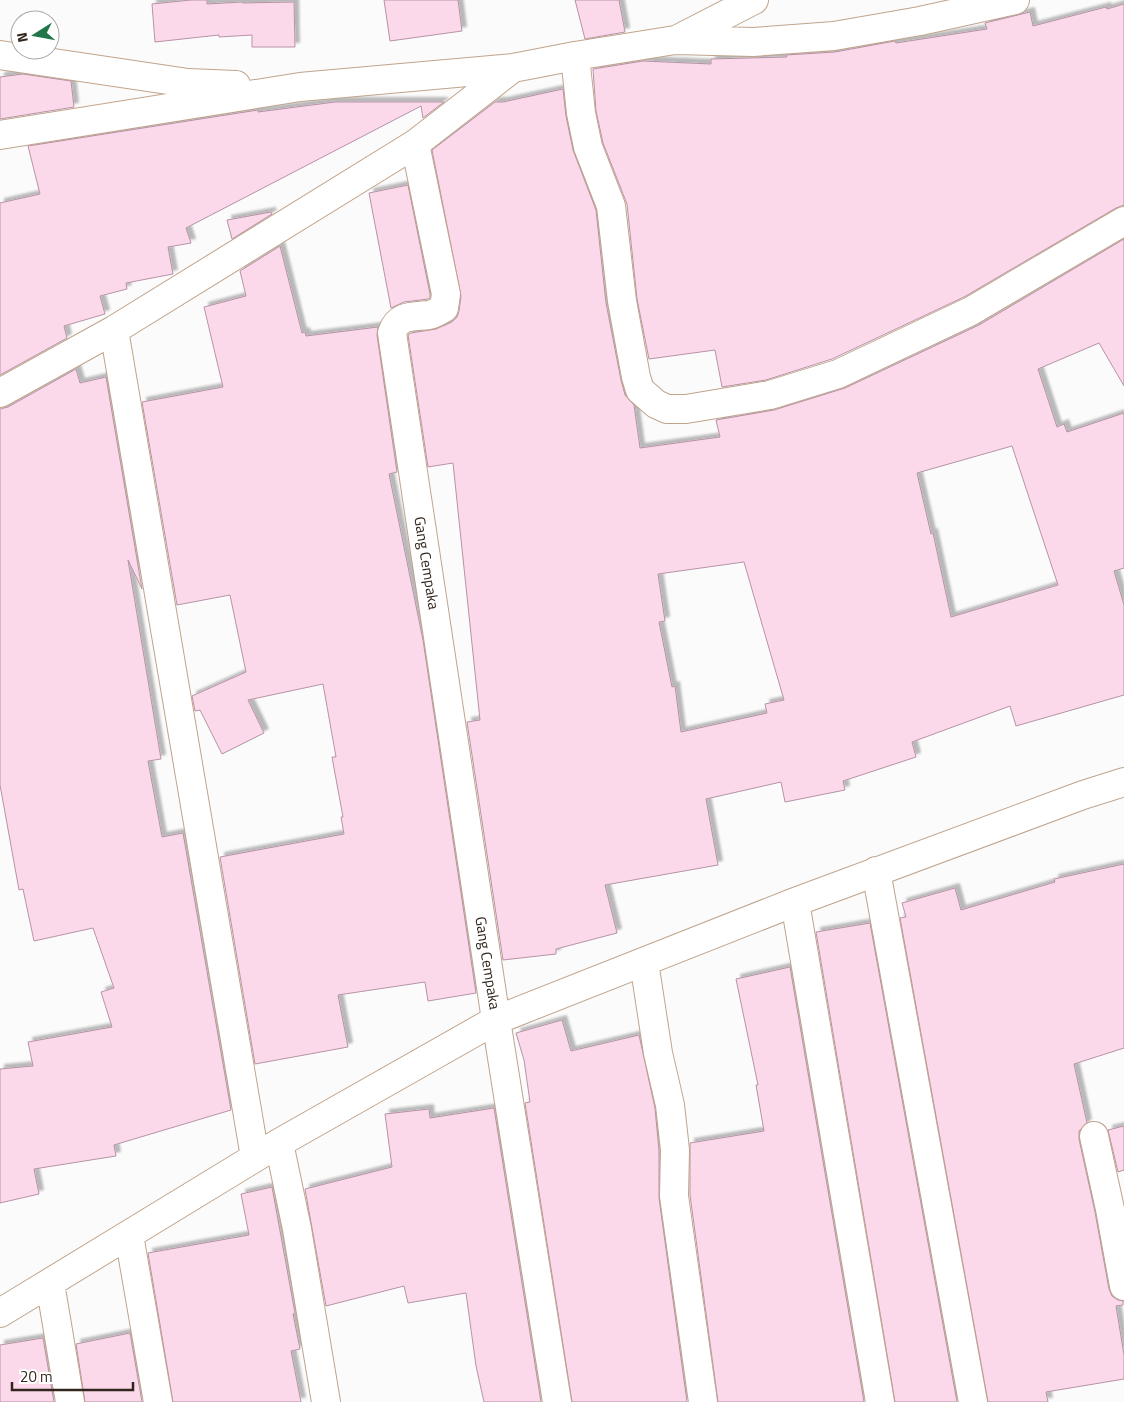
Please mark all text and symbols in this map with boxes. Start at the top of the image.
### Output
north arrow [10,10,60,60]
text: N [11,31,33,44]
street label: Gang Cempaka [408,515,446,612]
street label: Gang Cempaka [469,915,507,1012]
scale bar [12,1360,134,1392]
text: 20 m [20,1365,53,1388]

